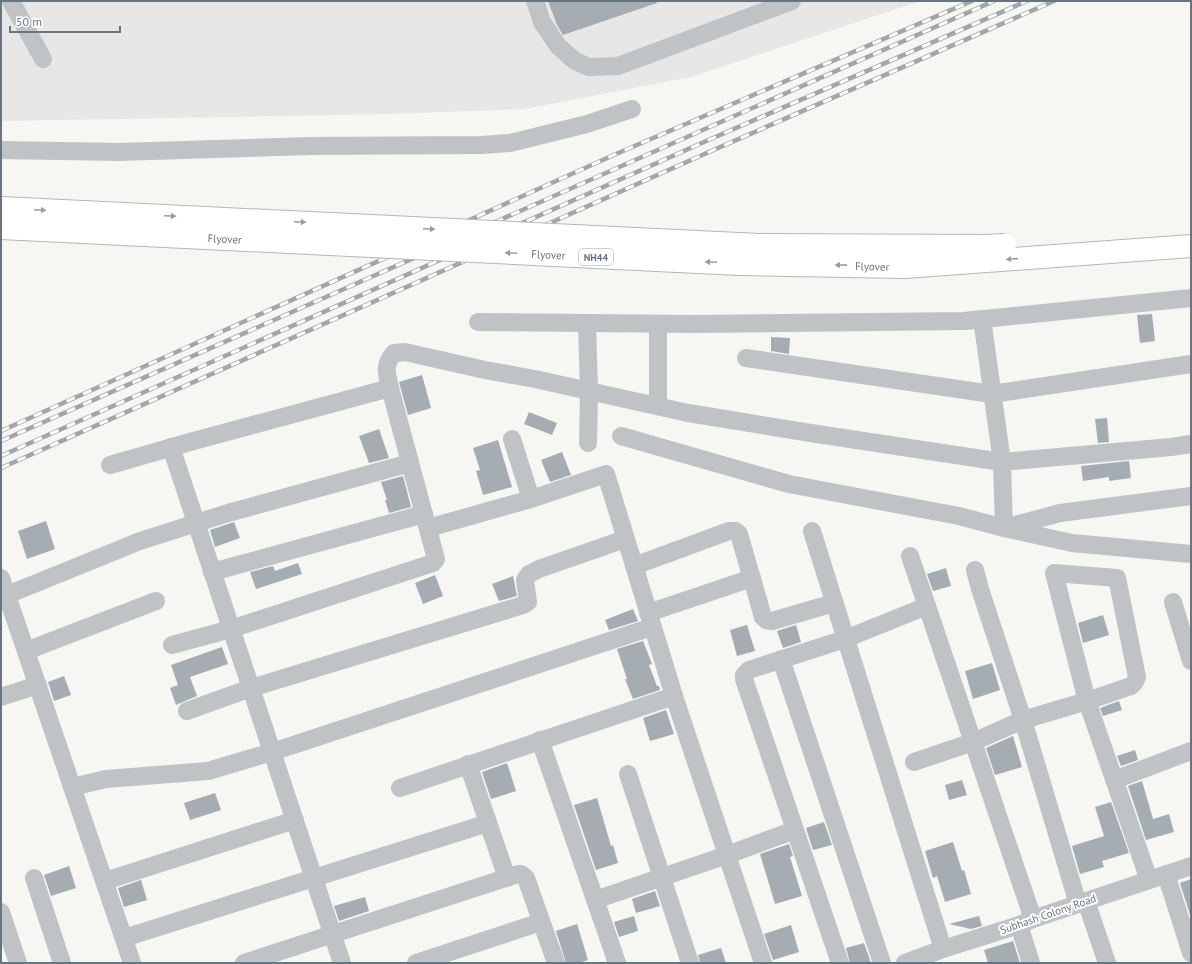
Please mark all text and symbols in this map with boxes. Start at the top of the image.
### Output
scale bar [10,8,120,34]
text: 50 m [16,14,42,29]
one-way arrow [34,206,46,213]
one-way arrow [164,213,177,219]
one-way arrow [294,219,306,226]
one-way arrow [423,226,436,232]
street label: Flyover [207,231,242,247]
street label: Flyover [531,247,566,263]
one-way arrow [505,249,517,256]
road number: NH44 [579,249,613,265]
one-way arrow [1006,255,1018,262]
one-way arrow [705,259,717,266]
street label: Flyover [855,259,890,274]
one-way arrow [835,262,847,269]
street label: Subhash Colony Road [998,891,1098,937]

